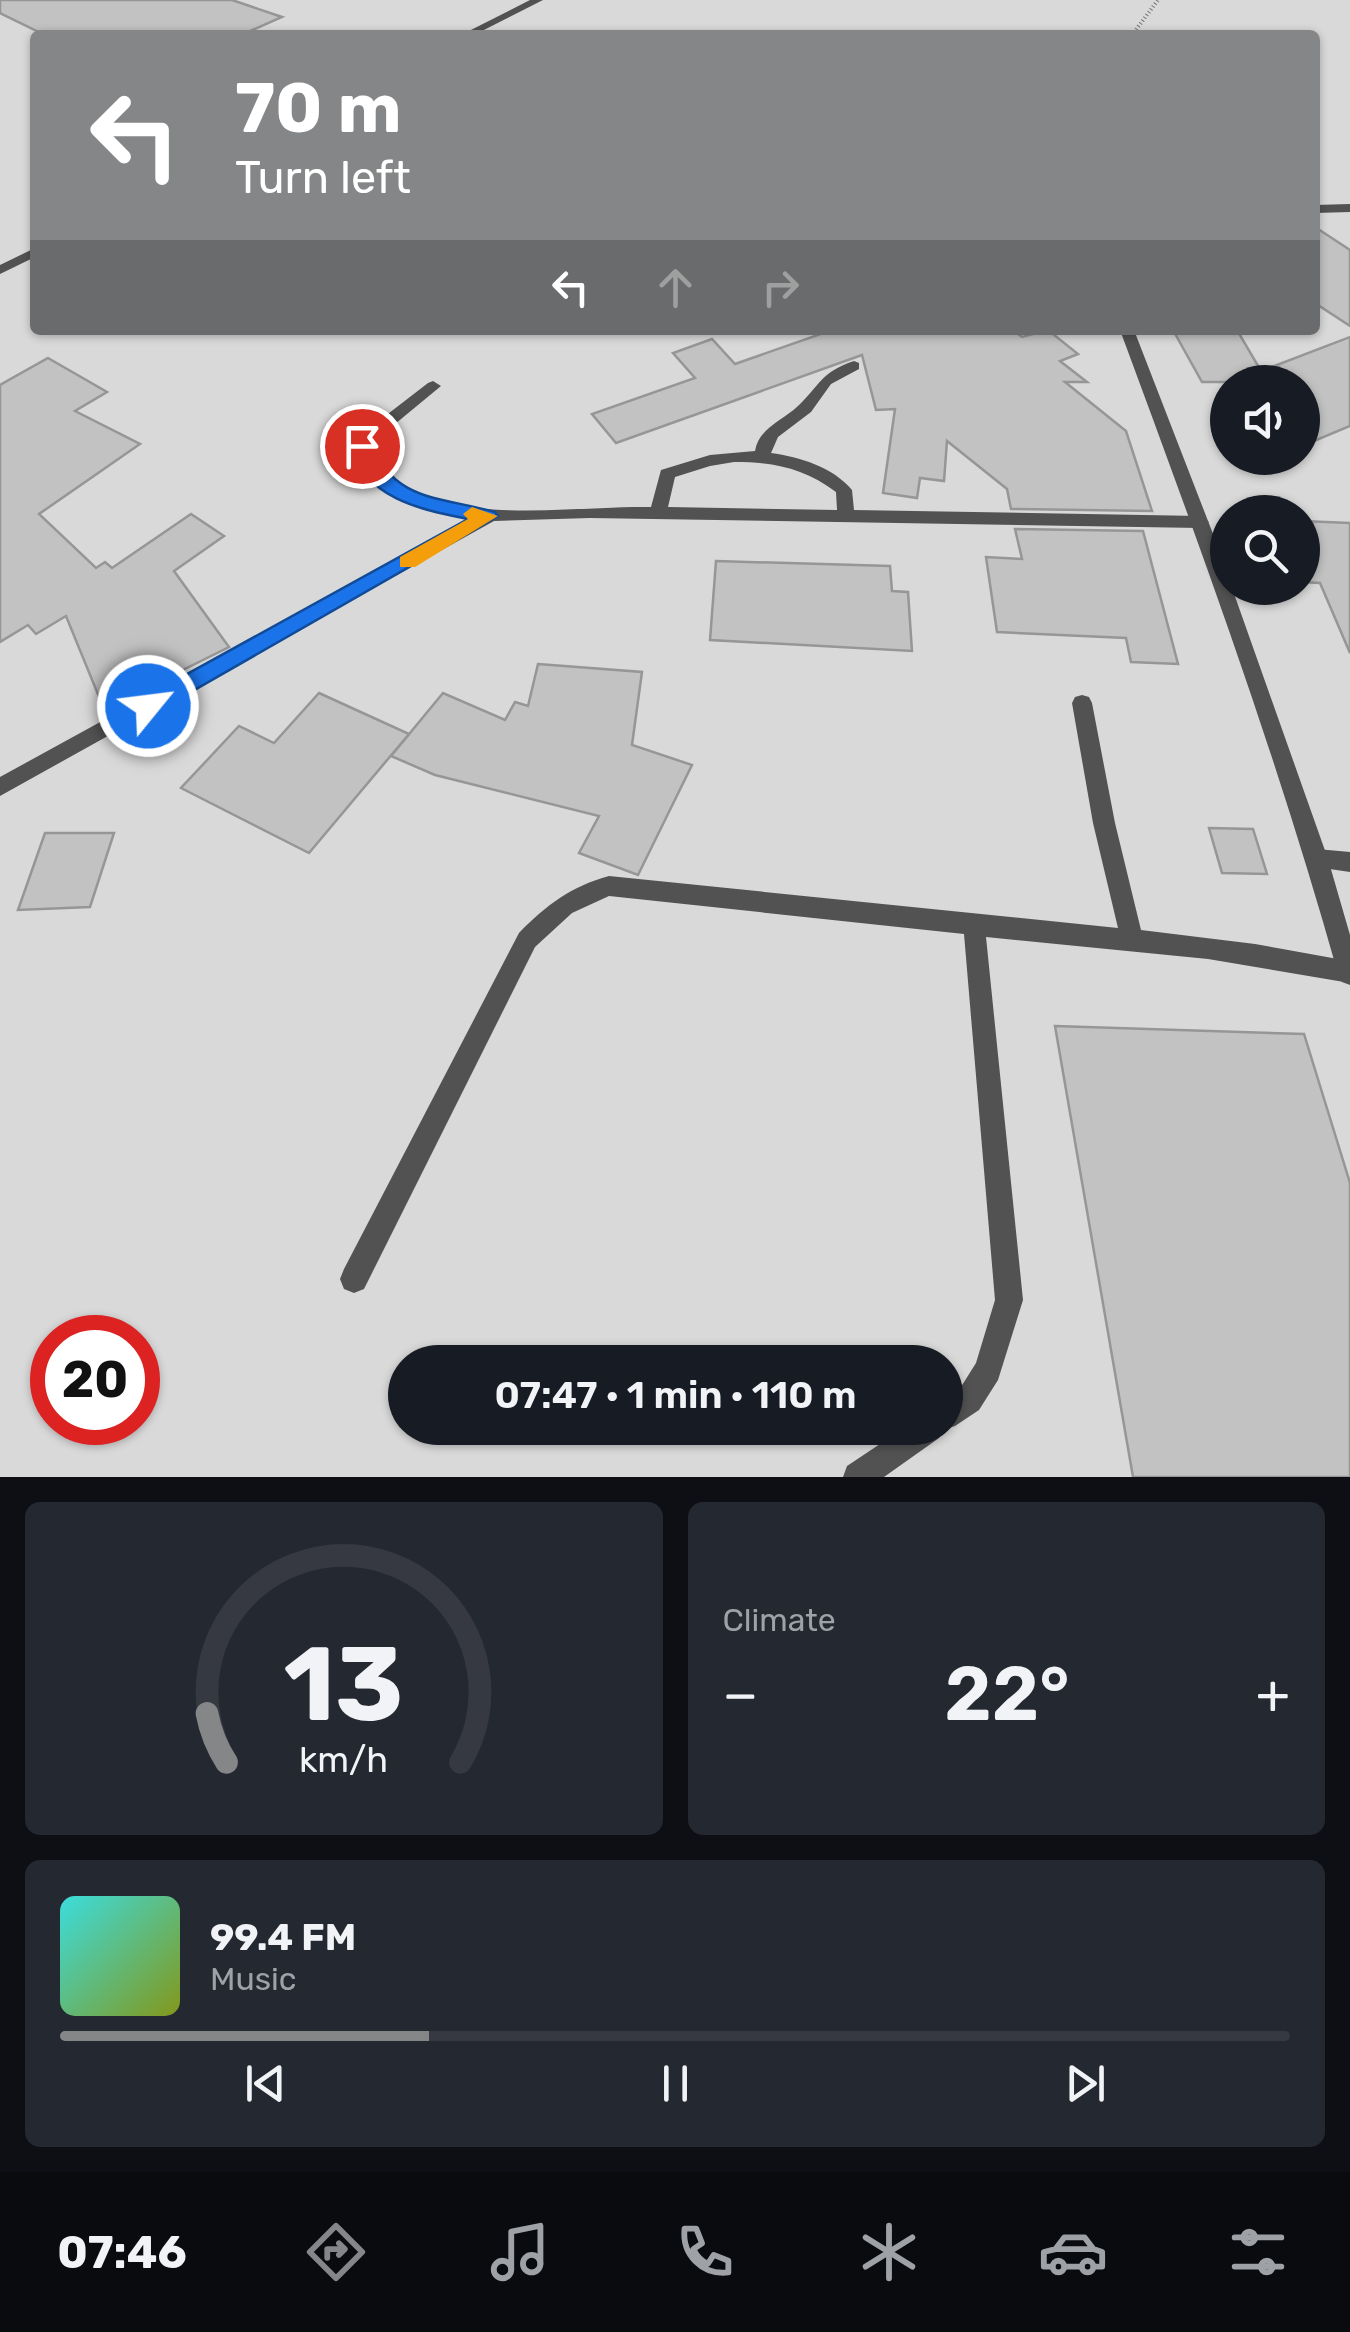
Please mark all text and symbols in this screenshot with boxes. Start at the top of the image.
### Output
text: 70 m [235,67,402,150]
icon: left [70,70,200,200]
text: Turn left [235,151,411,204]
icon: left [543,260,598,315]
icon: ahead [648,260,703,315]
icon: right [753,260,808,315]
map controls [1210,365,1320,605]
button: sound [1210,365,1320,475]
pin [320,404,405,489]
icon: arrive [335,419,390,474]
button: search [1210,495,1320,605]
position arrow [96,654,200,758]
speed limit sign: 20 [30,1315,160,1445]
text: 07:47 · 1 min · 110 m [494,1372,857,1418]
text: Climate [723,1601,836,1639]
text: 13 [284,1623,404,1746]
text: 22° [944,1650,1070,1739]
text: − [723,1662,758,1727]
text: + [1256,1662,1290,1727]
text: km/h [299,1739,388,1781]
text: 99.4 FM [210,1914,356,1960]
text: Music [210,1960,296,1998]
icon: previous [238,2056,293,2111]
icon: pause [648,2056,703,2111]
icon: next [1058,2056,1113,2111]
icon: directions [301,2217,371,2287]
icon: music [485,2217,555,2287]
icon: phone [670,2217,740,2287]
icon: climate [854,2217,924,2287]
icon: car [1038,2217,1108,2287]
icon: filters [1223,2217,1293,2287]
text: 07:46 [57,2226,187,2279]

